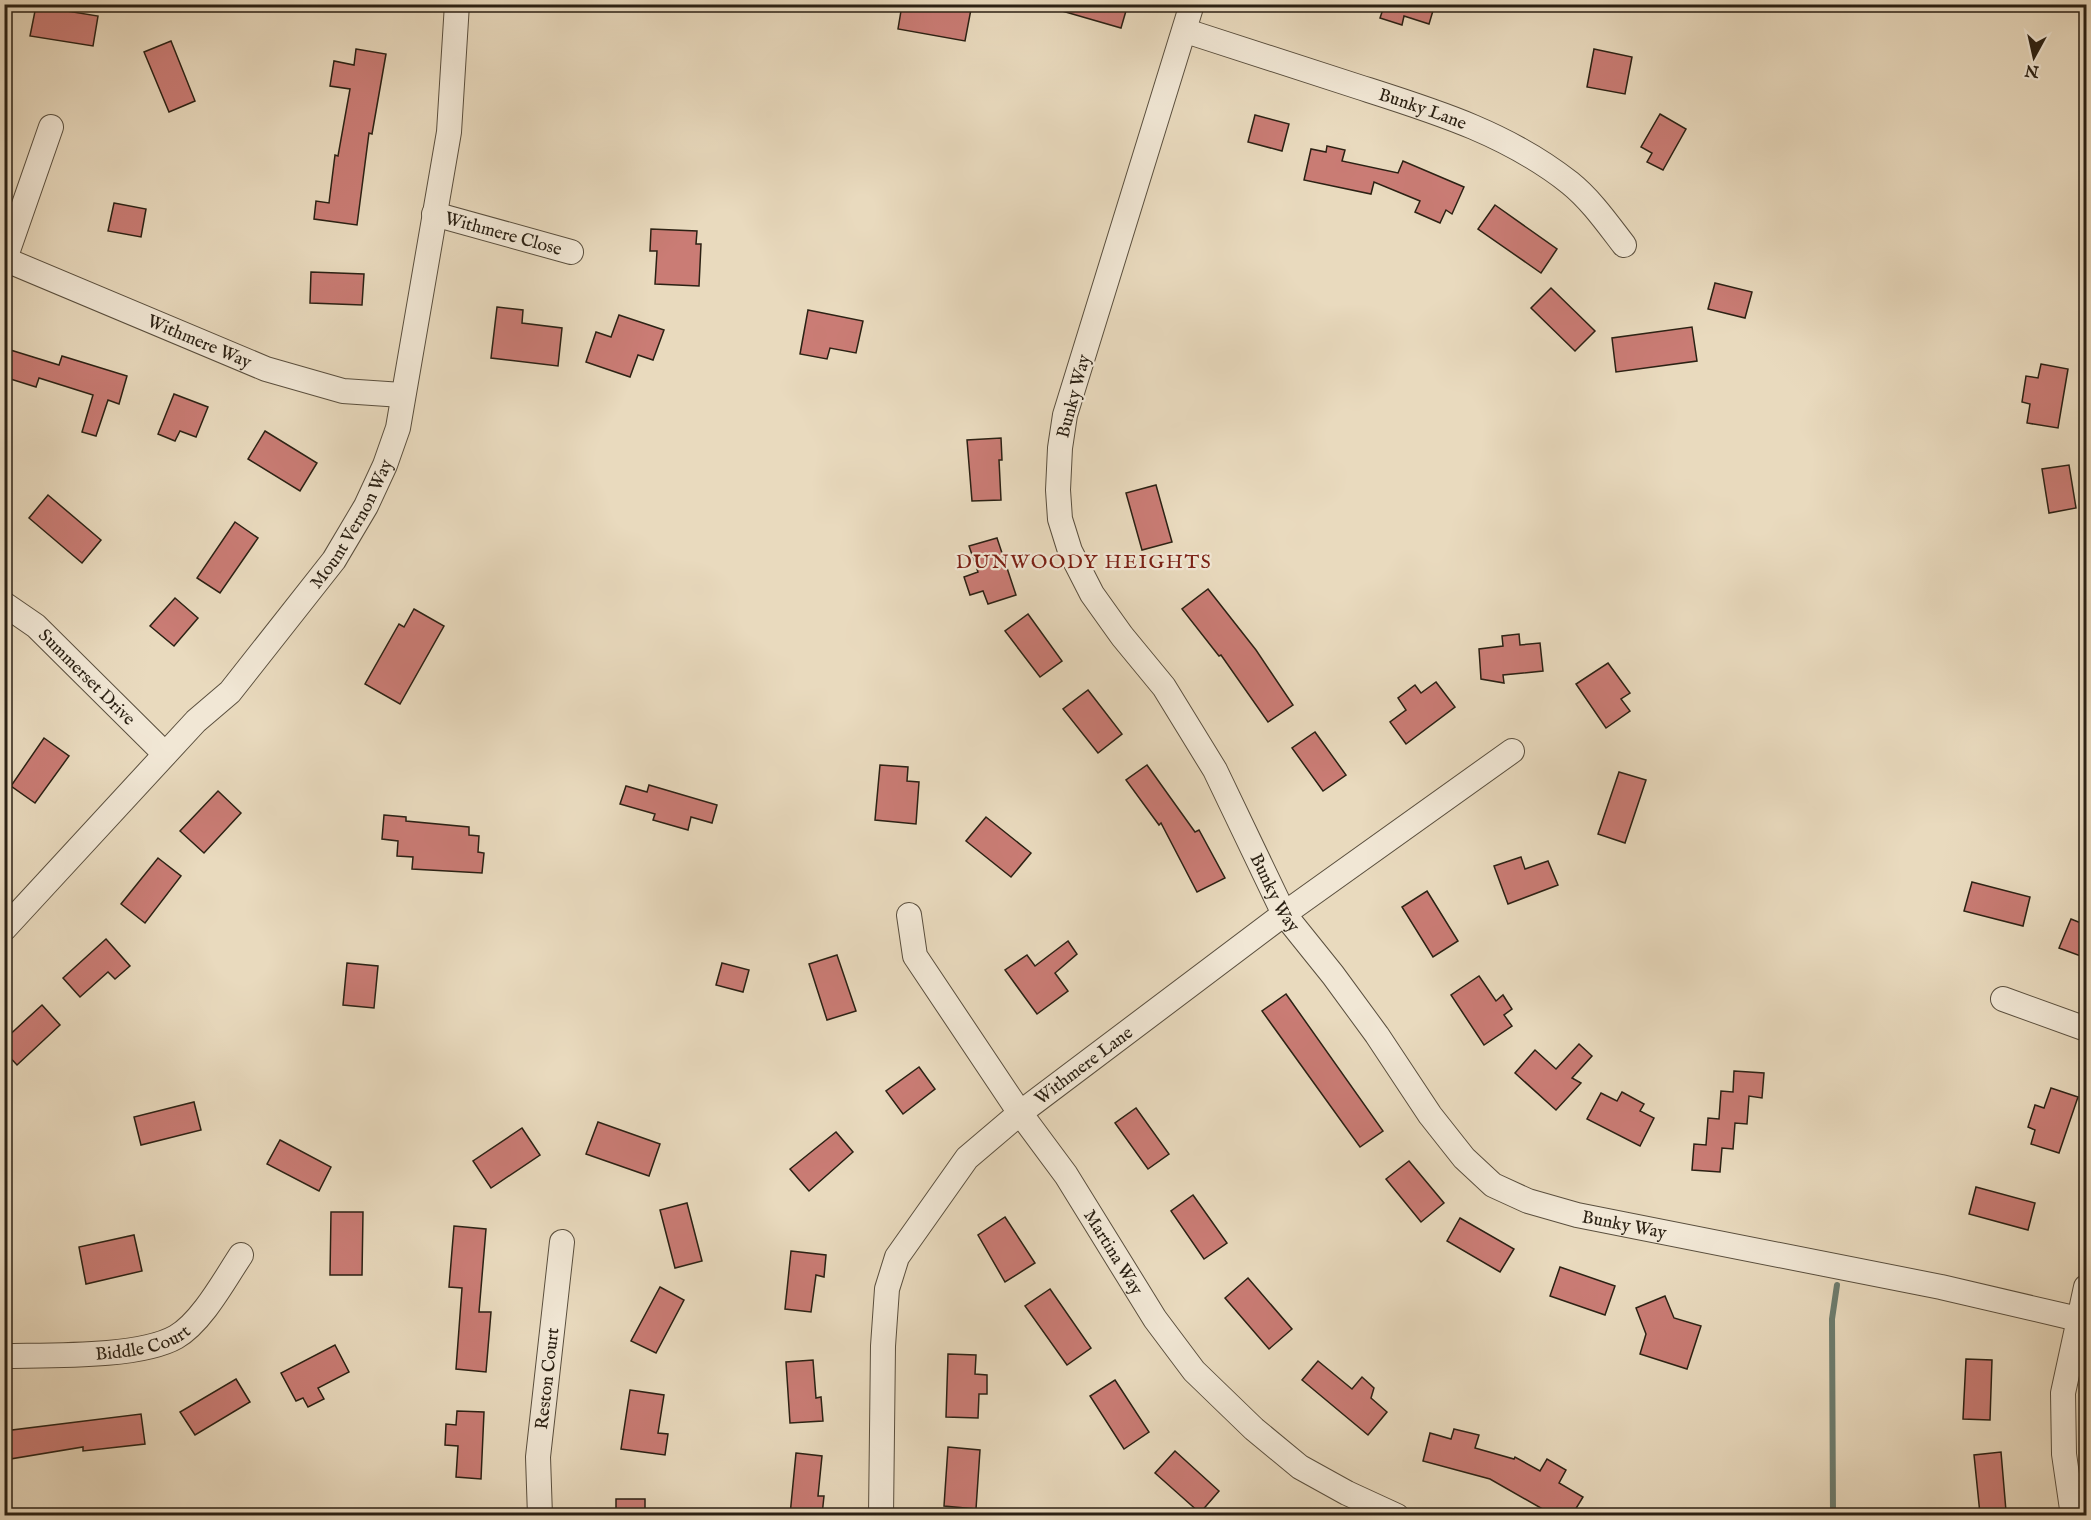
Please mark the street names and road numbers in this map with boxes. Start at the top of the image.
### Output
street label: Bunky Lane [1375,84,1470,136]
street label: Withmere Close [442,207,564,262]
street label: Withmere Way [143,310,255,375]
street label: Bunky Way [1052,352,1097,441]
street label: Mount Vernon Way [306,456,399,594]
street label: Summerset Drive [33,625,140,731]
street label: Bunky Way [1244,850,1304,938]
street label: Withmere Lane [1031,1022,1138,1111]
street label: Martina Way [1077,1206,1147,1300]
street label: Bunky Way [1580,1206,1668,1245]
street label: Biddle Court [95,1321,196,1367]
street label: Reston Court [531,1327,565,1431]

